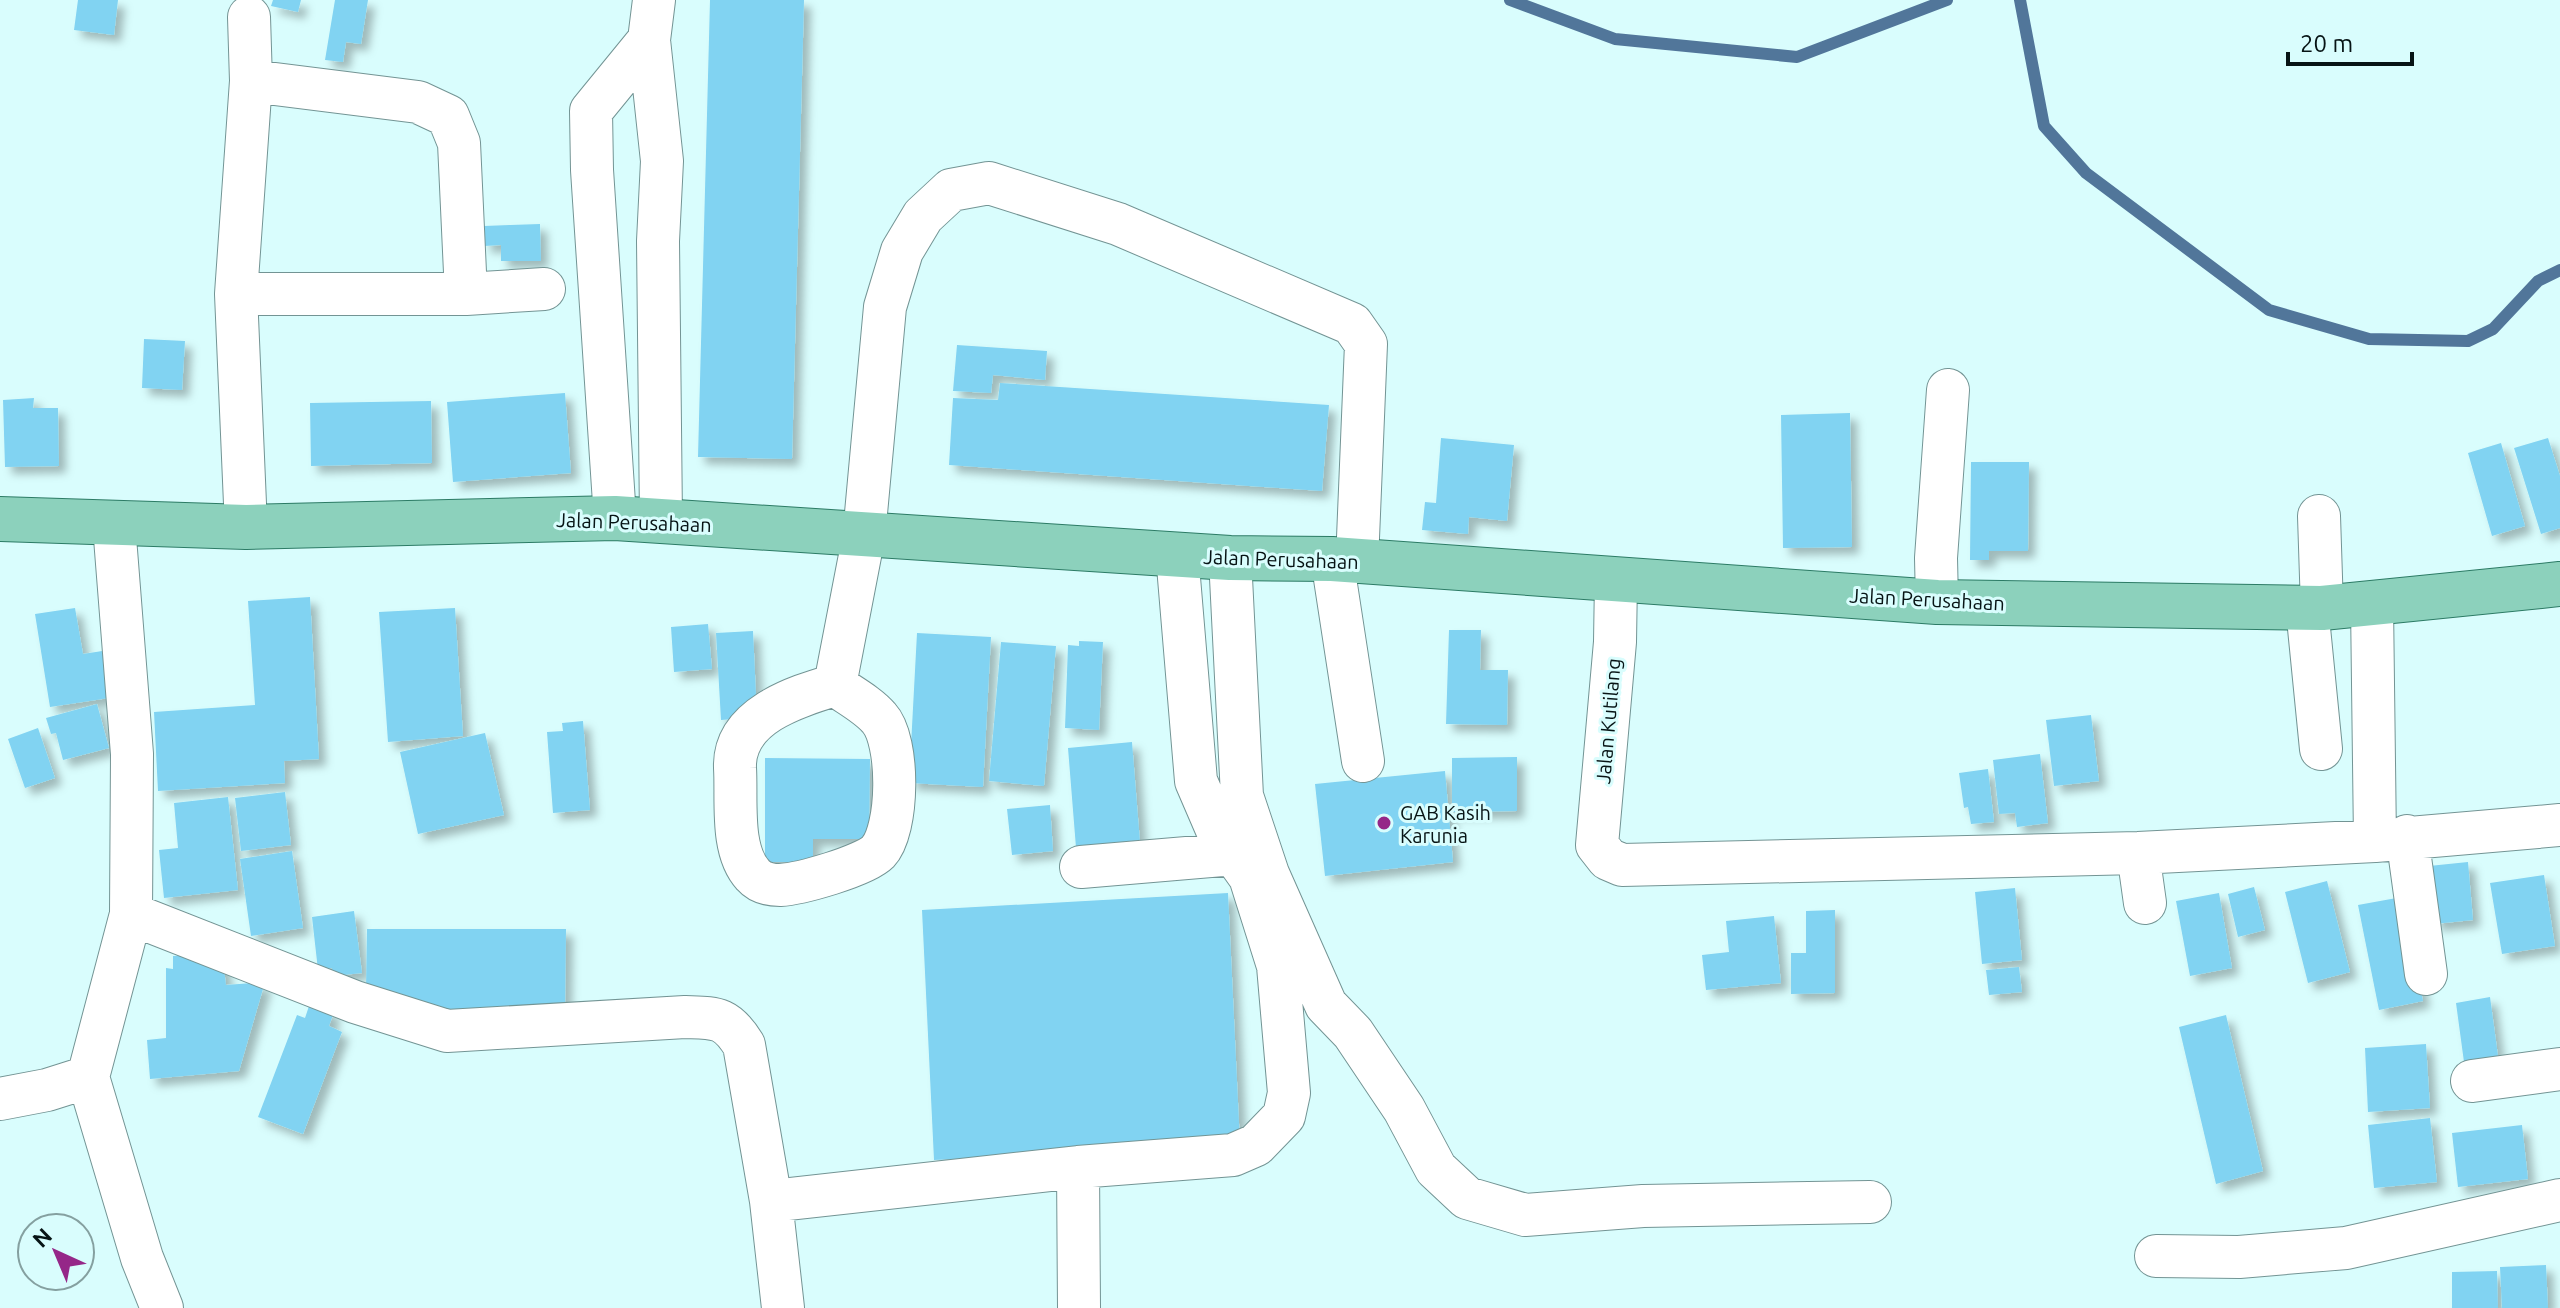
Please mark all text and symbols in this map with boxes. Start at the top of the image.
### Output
scale bar [2288,16,2412,66]
text: 20 m [2300,30,2353,57]
street label: Jalan Perusahaan [556,508,712,536]
street label: Jalan Perusahaan [1203,545,1359,573]
street label: Jalan Perusahaan [1849,583,2005,615]
street label: Jalan Kutilang [1591,657,1625,785]
place label: GAB Kasih Karunia [1400,801,1491,847]
marker: GAB Kasih Karunia [1375,814,1393,832]
north arrow [16,1212,96,1292]
text: N [27,1223,56,1252]

